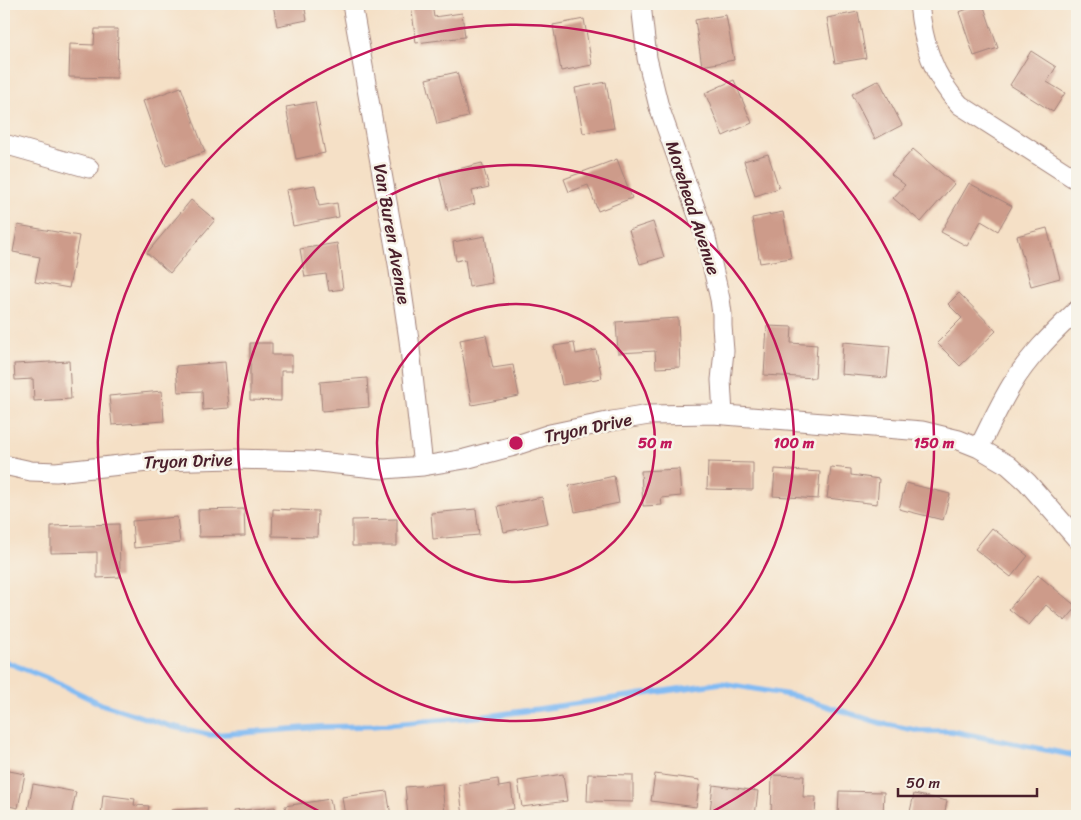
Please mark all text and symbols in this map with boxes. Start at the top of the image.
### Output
street label: Morehead Avenue [656,137,730,279]
street label: Van Buren Avenue [364,161,420,307]
street label: Tryon Drive [541,403,635,453]
text: 50 m [638,430,673,456]
text: 100 m [774,430,815,456]
text: 150 m [914,430,955,456]
centre of rings [507,434,525,452]
street label: Tryon Drive [143,443,233,479]
scale bar [898,765,1037,797]
text: 50 m [906,770,941,796]

